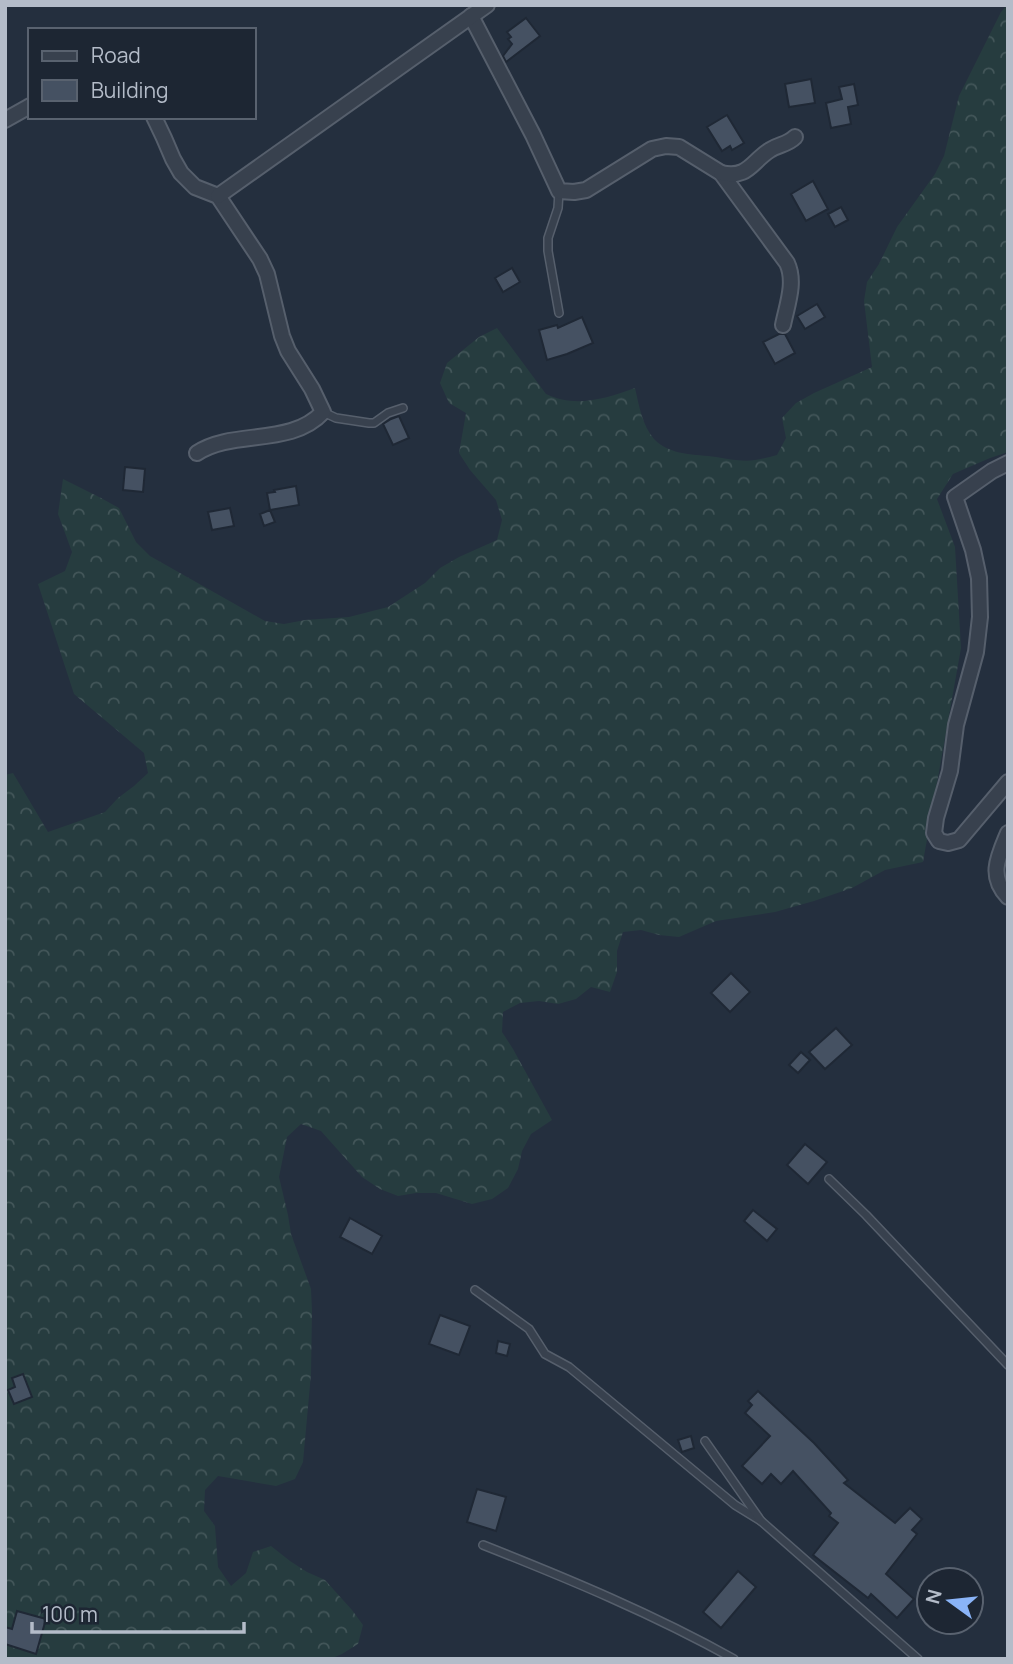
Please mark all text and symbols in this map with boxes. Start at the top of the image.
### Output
legend [28,28,256,119]
text: Road [91,41,141,69]
text: Building [91,76,168,104]
north arrow [915,1566,985,1636]
text: N [919,1587,948,1607]
scale bar [32,1590,243,1634]
text: 100 m [42,1600,98,1628]

